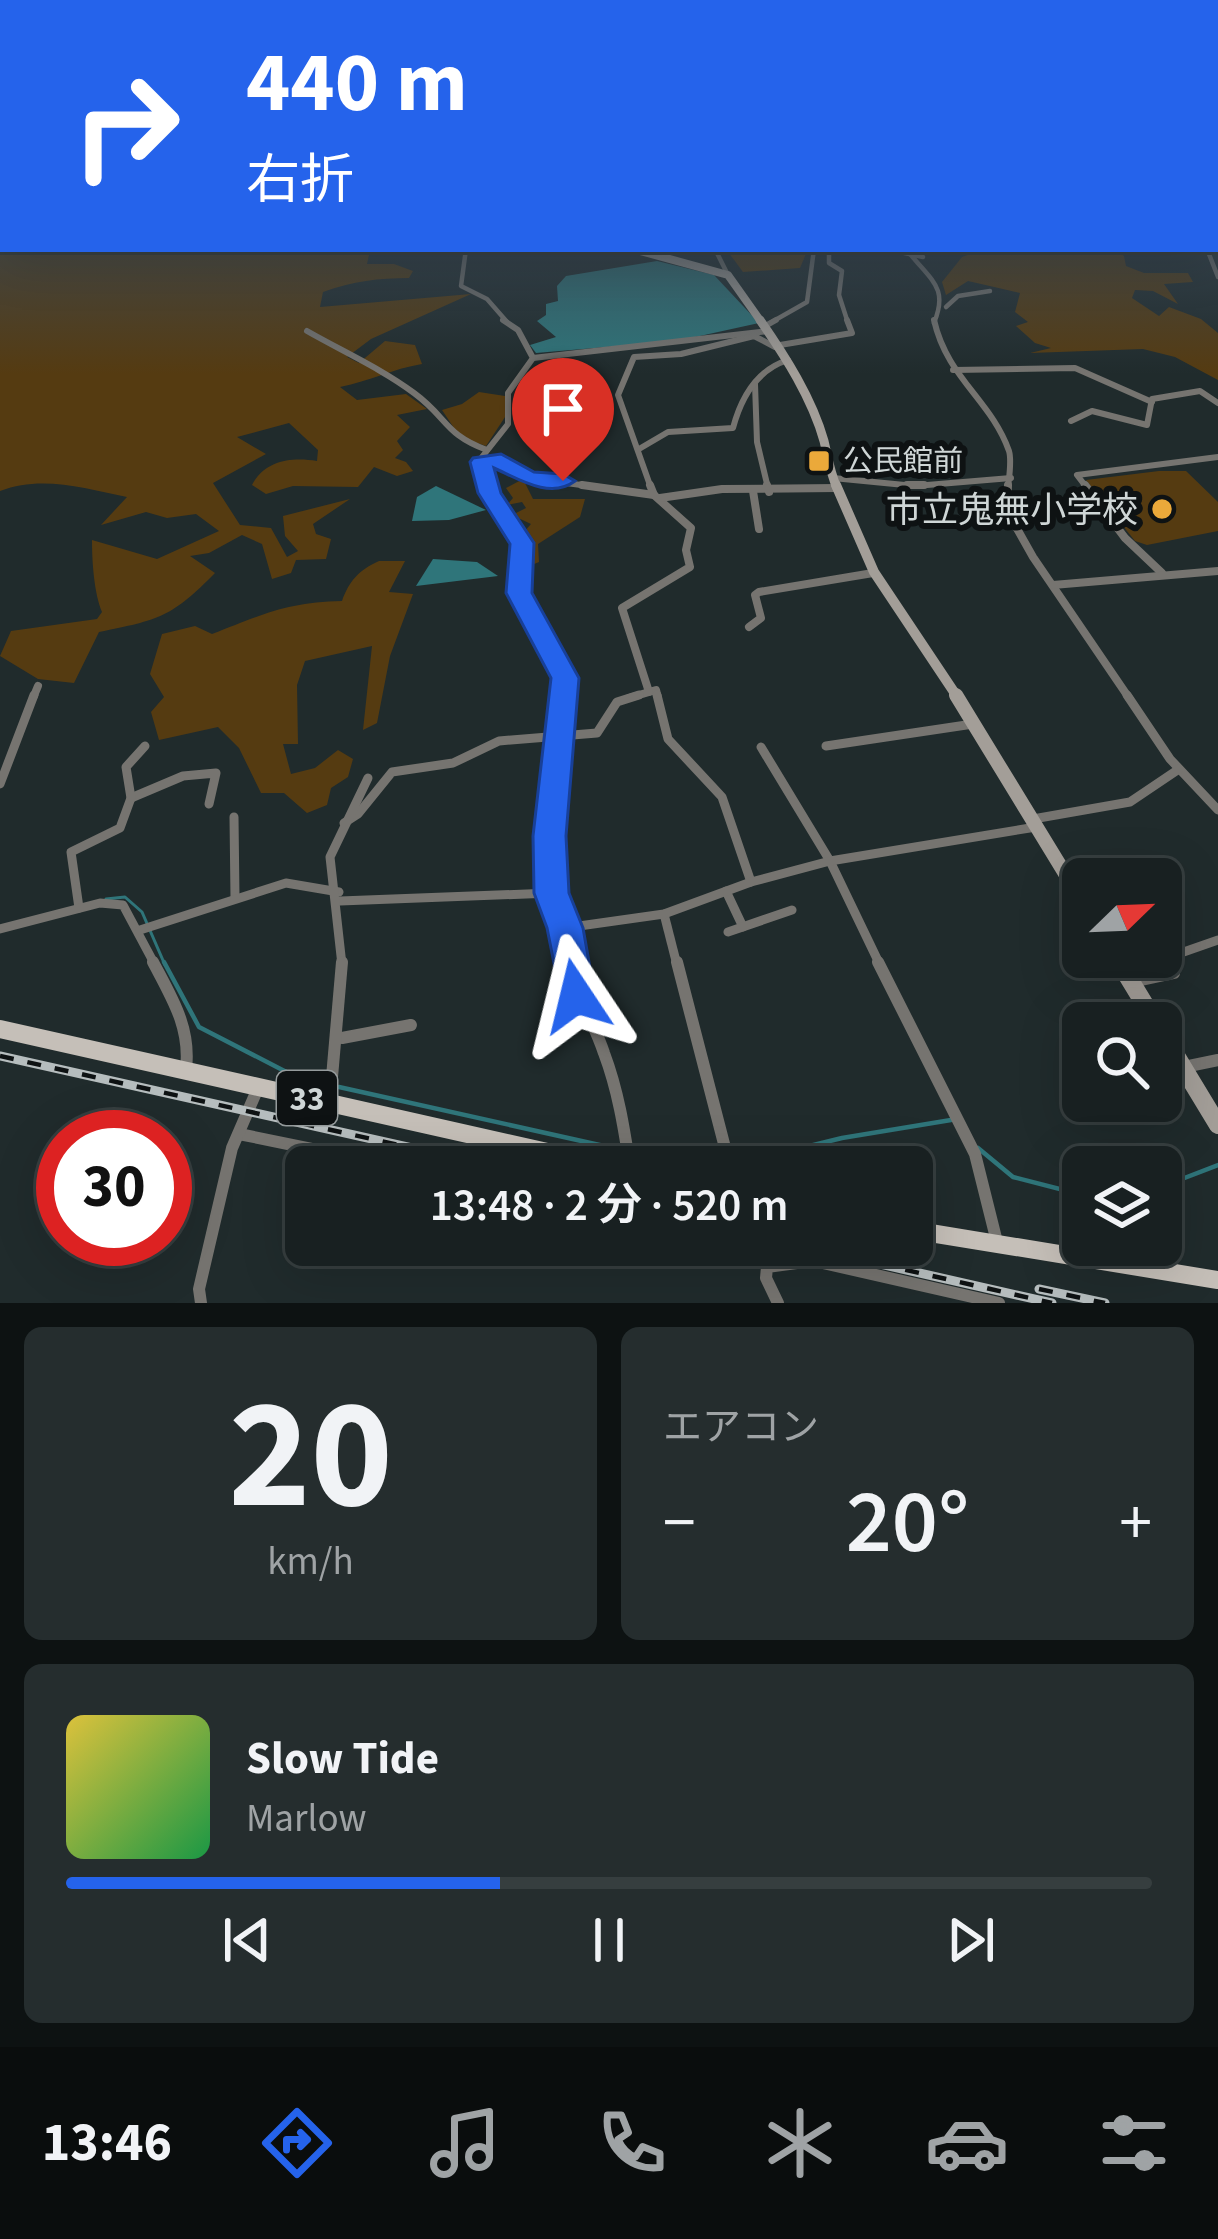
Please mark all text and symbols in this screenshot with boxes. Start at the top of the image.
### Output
text: 440 m [246,24,468,144]
icon: right [48,48,204,204]
text: 右折 [246,143,354,220]
pin [512,358,614,481]
icon: arrive [530,376,596,442]
place label: 公民館前 [843,440,963,483]
marker: 公民館前 [806,448,832,474]
place label: 市立鬼無小学校 [886,485,1138,536]
marker: 市立鬼無小学校 [1149,496,1175,522]
north arrow [1062,858,1182,978]
map controls [1062,858,1182,1266]
position arrow [513,933,639,1059]
button: search [1062,1002,1182,1122]
road number: 33 [277,1071,337,1125]
speed limit sign: 30 [36,1110,192,1266]
button: layers [1062,1146,1182,1266]
text: 13:48 · 2 分 · 520 m [430,1174,788,1238]
text: 20 [228,1345,393,1567]
text: エアコン [663,1400,819,1456]
text: 20° [846,1459,969,1587]
text: − [663,1476,696,1570]
text: + [1119,1476,1152,1570]
text: km/h [267,1534,354,1590]
text: Slow Tide [246,1727,439,1791]
text: Marlow [246,1791,367,1847]
icon: previous [214,1907,280,1973]
icon: pause [576,1907,642,1973]
icon: next [938,1907,1004,1973]
icon: directions [255,2101,339,2185]
icon: music [423,2101,507,2185]
icon: phone [590,2101,674,2185]
icon: climate [758,2101,842,2185]
icon: car [925,2101,1009,2185]
icon: filters [1092,2101,1176,2185]
text: 13:46 [42,2105,172,2182]

